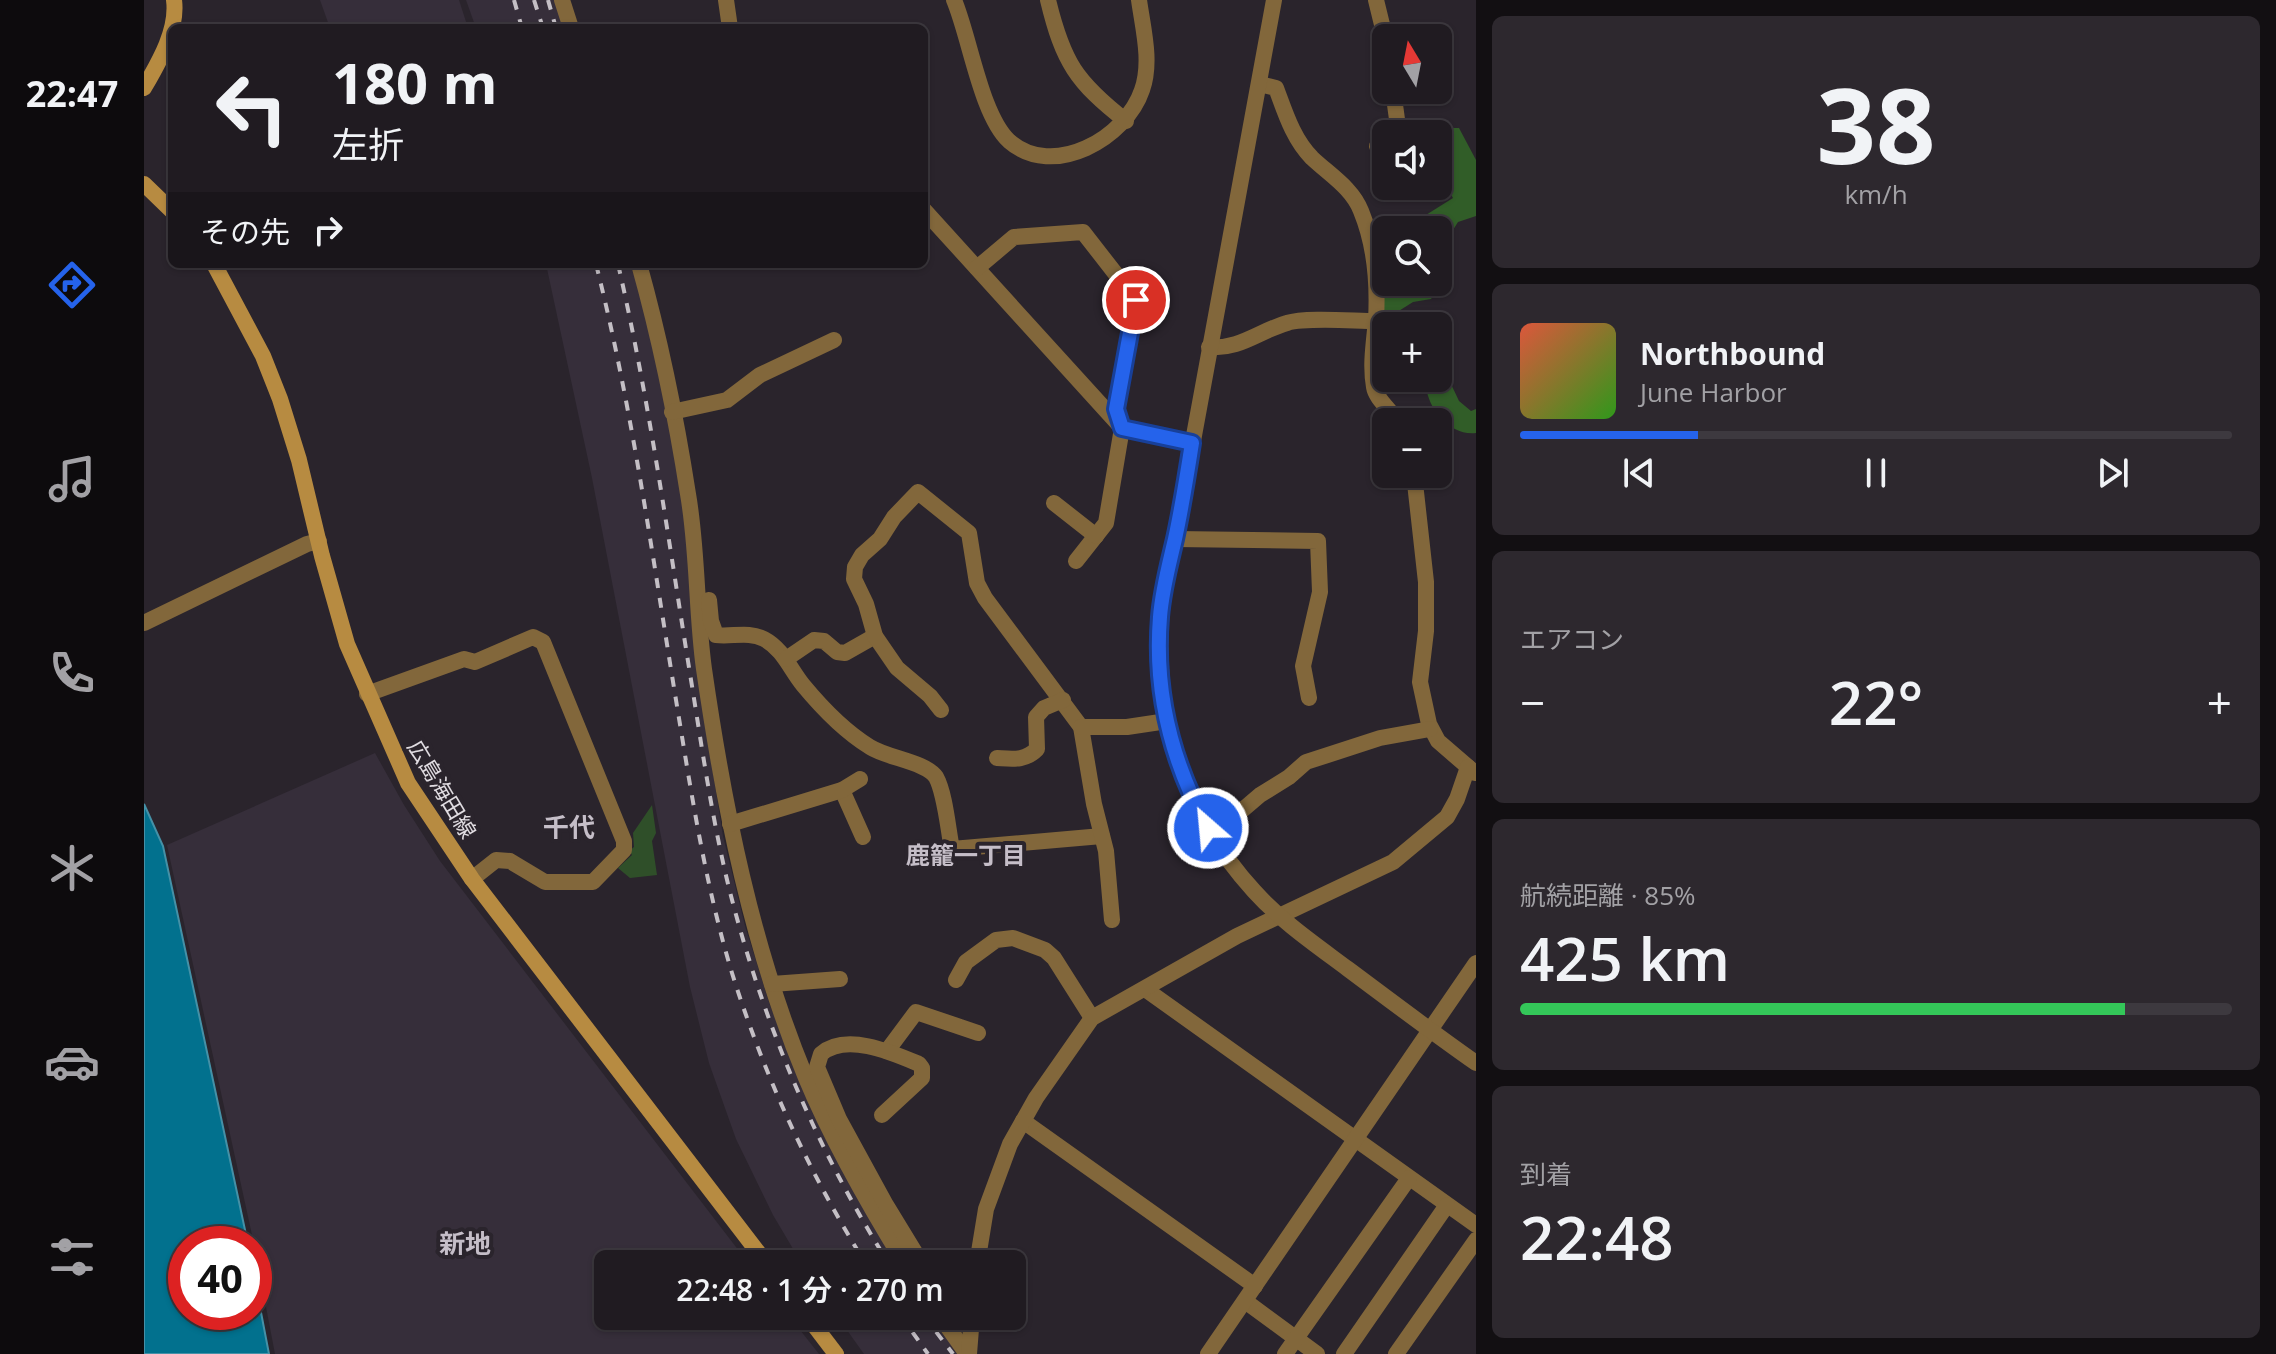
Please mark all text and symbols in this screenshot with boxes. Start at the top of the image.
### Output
north arrow [1372,24,1452,104]
map controls [1372,24,1452,488]
text: 180 m [332,44,498,120]
text: 38 [1817,53,1935,194]
icon: left [200,56,304,160]
text: 22:47 [26,69,118,118]
text: 左折 [332,120,404,169]
button: sound [1372,120,1452,200]
text: km/h [1844,176,1908,212]
icon: right [306,208,350,252]
text: その先 [200,211,290,252]
button: search [1372,216,1452,296]
icon: directions [44,257,100,313]
pin [1102,266,1170,334]
icon: arrive [1114,278,1158,322]
button: + [1372,312,1452,392]
text: Northbound [1640,333,1825,374]
text: June Harbor [1640,374,1787,410]
button: − [1372,408,1452,488]
icon: music [44,451,100,507]
icon: previous [1617,451,1661,495]
icon: pause [1854,451,1898,495]
icon: next [2091,451,2135,495]
text: エアコン [1520,621,1624,657]
icon: phone [44,645,100,701]
text: 22° [1829,661,1923,743]
text: − [1520,672,1545,732]
text: + [2207,672,2232,732]
street label: 広島海田線 [402,734,484,843]
position arrow [1166,786,1250,870]
district label: 千代 [543,809,595,845]
district label: 鹿籠一丁目 [906,838,1026,871]
icon: climate [44,840,100,896]
text: 航続距離 · 85% [1520,877,1696,913]
text: 425 km [1520,917,1730,999]
icon: car [44,1034,100,1090]
text: 到着 [1520,1156,1572,1192]
text: 22:48 [1520,1196,1674,1278]
district label: 新地 [439,1225,491,1261]
speed limit sign: 40 [168,1226,272,1330]
icon: filters [44,1229,100,1285]
text: 22:48 · 1 分 · 270 m [676,1269,944,1310]

